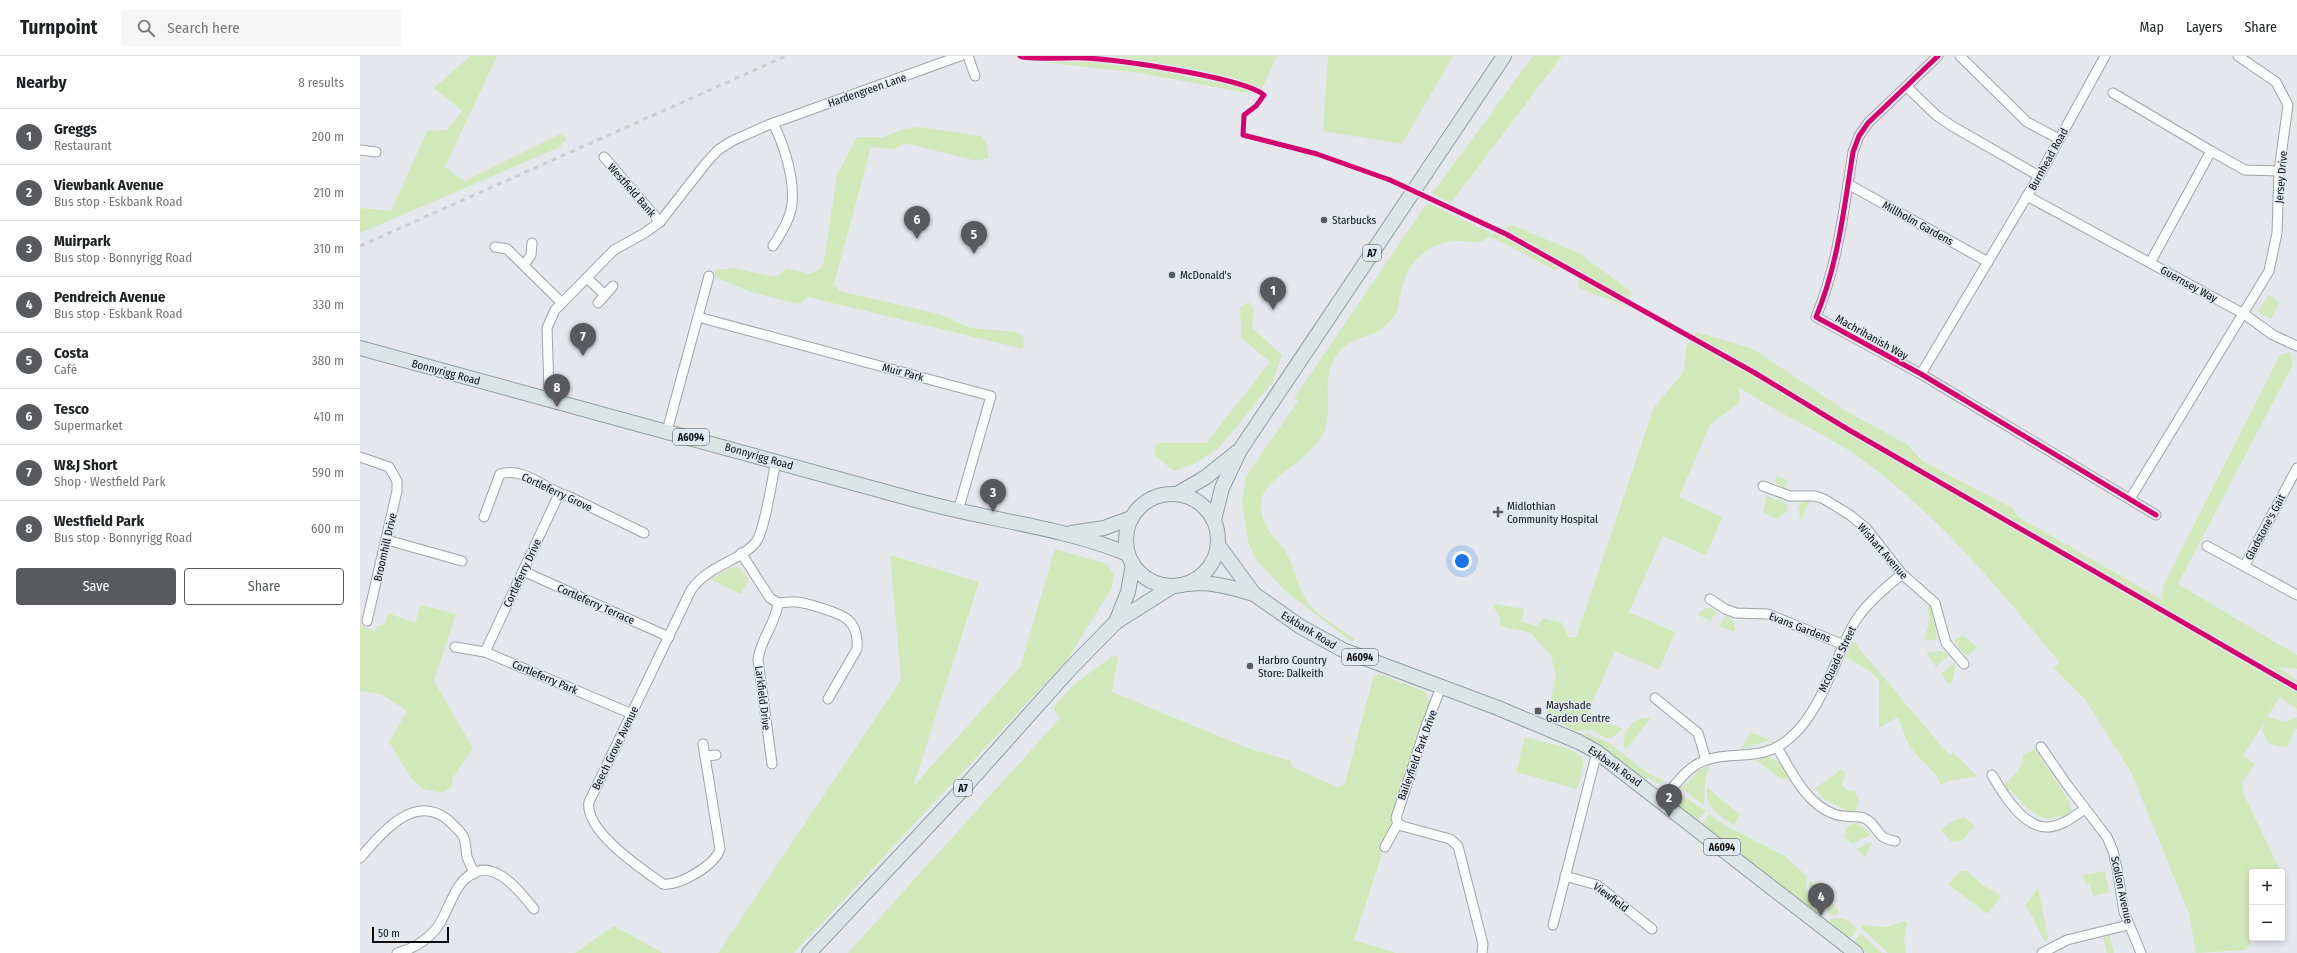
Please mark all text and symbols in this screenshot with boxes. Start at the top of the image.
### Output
search box [121,10,401,46]
text: Turnpoint [20,16,97,39]
icon: search [135,17,157,39]
text: Search here [167,19,240,37]
text: Map [2140,19,2164,36]
text: Layers [2186,19,2222,36]
text: Share [2244,19,2277,36]
street label: Hardengreen Lane [826,71,908,110]
text: Nearby [16,72,67,93]
text: 8 results [298,75,344,90]
text: Greggs [54,120,97,138]
street label: Burnhead Road [2026,126,2071,193]
text: 1 [26,129,32,144]
text: 200 m [312,129,344,144]
text: Restaurant [54,138,112,153]
street label: Jersey Drive [2273,150,2290,204]
street label: Westfield Bank [605,161,659,220]
text: Viewbank Avenue [54,176,164,194]
text: 2 [26,185,32,200]
text: 210 m [314,185,344,200]
text: Bus stop · Eskbank Road [54,194,182,209]
street label: Millholm Gardens [1880,199,1956,248]
pin: 6 [904,206,930,239]
place label: Starbucks [1332,214,1377,227]
marker: Starbucks [1319,215,1329,225]
pin: 5 [961,221,987,254]
text: Muirpark [54,232,111,250]
text: 3 [26,241,32,256]
text: 310 m [314,241,344,256]
road number: A7 [1363,245,1381,261]
text: Bus stop · Bonnyrigg Road [54,250,192,265]
street label: Guernsey Way [2158,264,2219,305]
place label: McDonald's [1180,269,1232,282]
marker: McDonald's [1167,270,1177,280]
pin: 1 [1260,277,1286,310]
text: Pendreich Avenue [54,288,165,306]
text: 4 [26,297,32,312]
text: 330 m [312,297,344,312]
text: Bus stop · Eskbank Road [54,306,182,321]
street label: Machrihanish Way [1833,312,1911,363]
pin: 7 [570,323,596,356]
text: Costa [54,344,89,362]
text: 5 [26,353,32,368]
text: 380 m [312,353,344,368]
street label: Bonnyrigg Road [410,357,482,388]
street label: Muir Park [881,361,926,384]
text: Café [54,362,77,377]
pin: 8 [544,374,570,407]
text: Tesco [54,400,89,418]
text: 6 [26,409,32,424]
text: 410 m [314,409,344,424]
text: Supermarket [54,418,123,433]
road number: A6094 [673,429,709,445]
street label: Bonnyrigg Road [723,441,795,472]
text: W&J Short [54,456,118,474]
text: 7 [26,465,32,480]
text: 590 m [312,465,344,480]
street label: Cortleferry Grove [519,470,594,515]
text: Shop · Westfield Park [54,474,165,489]
pin: 3 [980,479,1006,512]
street label: Gladstone's Gait [2243,492,2288,562]
place label: Midlothian Community Hospital [1507,500,1598,526]
marker: Midlothian Community Hospital [1492,506,1504,518]
text: Westfield Park [54,512,144,530]
street label: Broomhill Drive [371,512,400,583]
text: 8 [26,521,32,536]
text: 600 m [311,521,344,536]
street label: Wishart Avenue [1855,521,1910,582]
text: Bus stop · Bonnyrigg Road [54,530,192,545]
street label: Cortleferry Drive [501,537,544,609]
your location [1452,551,1472,571]
button: Save [16,568,176,605]
button: Share [184,568,344,605]
street label: Cortleferry Terrace [555,582,636,627]
street label: Eskbank Road [1279,609,1339,652]
street label: Evans Gardens [1767,610,1833,645]
street label: McQuade Street [1816,624,1859,694]
road number: A6094 [1342,649,1378,665]
place label: Harbro Country Store: Dalkeith [1258,654,1327,680]
street label: Cortleferry Park [510,658,580,697]
marker: Harbro Country Store: Dalkeith [1245,661,1255,671]
street label: Larkfield Drive [752,665,773,731]
place label: Mayshade Garden Centre [1546,699,1610,725]
street label: Beech Grove Avenue [590,704,641,792]
marker: Mayshade Garden Centre [1533,706,1543,716]
street label: Baileyfield Park Drive [1395,708,1440,802]
street label: Eskbank Road [1585,743,1644,790]
road number: A7 [954,780,972,796]
pin: 2 [1656,784,1682,817]
road number: A6094 [1704,839,1740,855]
street label: Scollon Avenue [2108,855,2135,925]
map controls [2249,869,2285,941]
button: + [2249,869,2285,905]
street label: Viewfield [1590,880,1631,915]
pin: 4 [1808,883,1834,916]
button: − [2249,905,2285,941]
scale bar [372,925,449,944]
text: 50 m [378,927,400,940]

